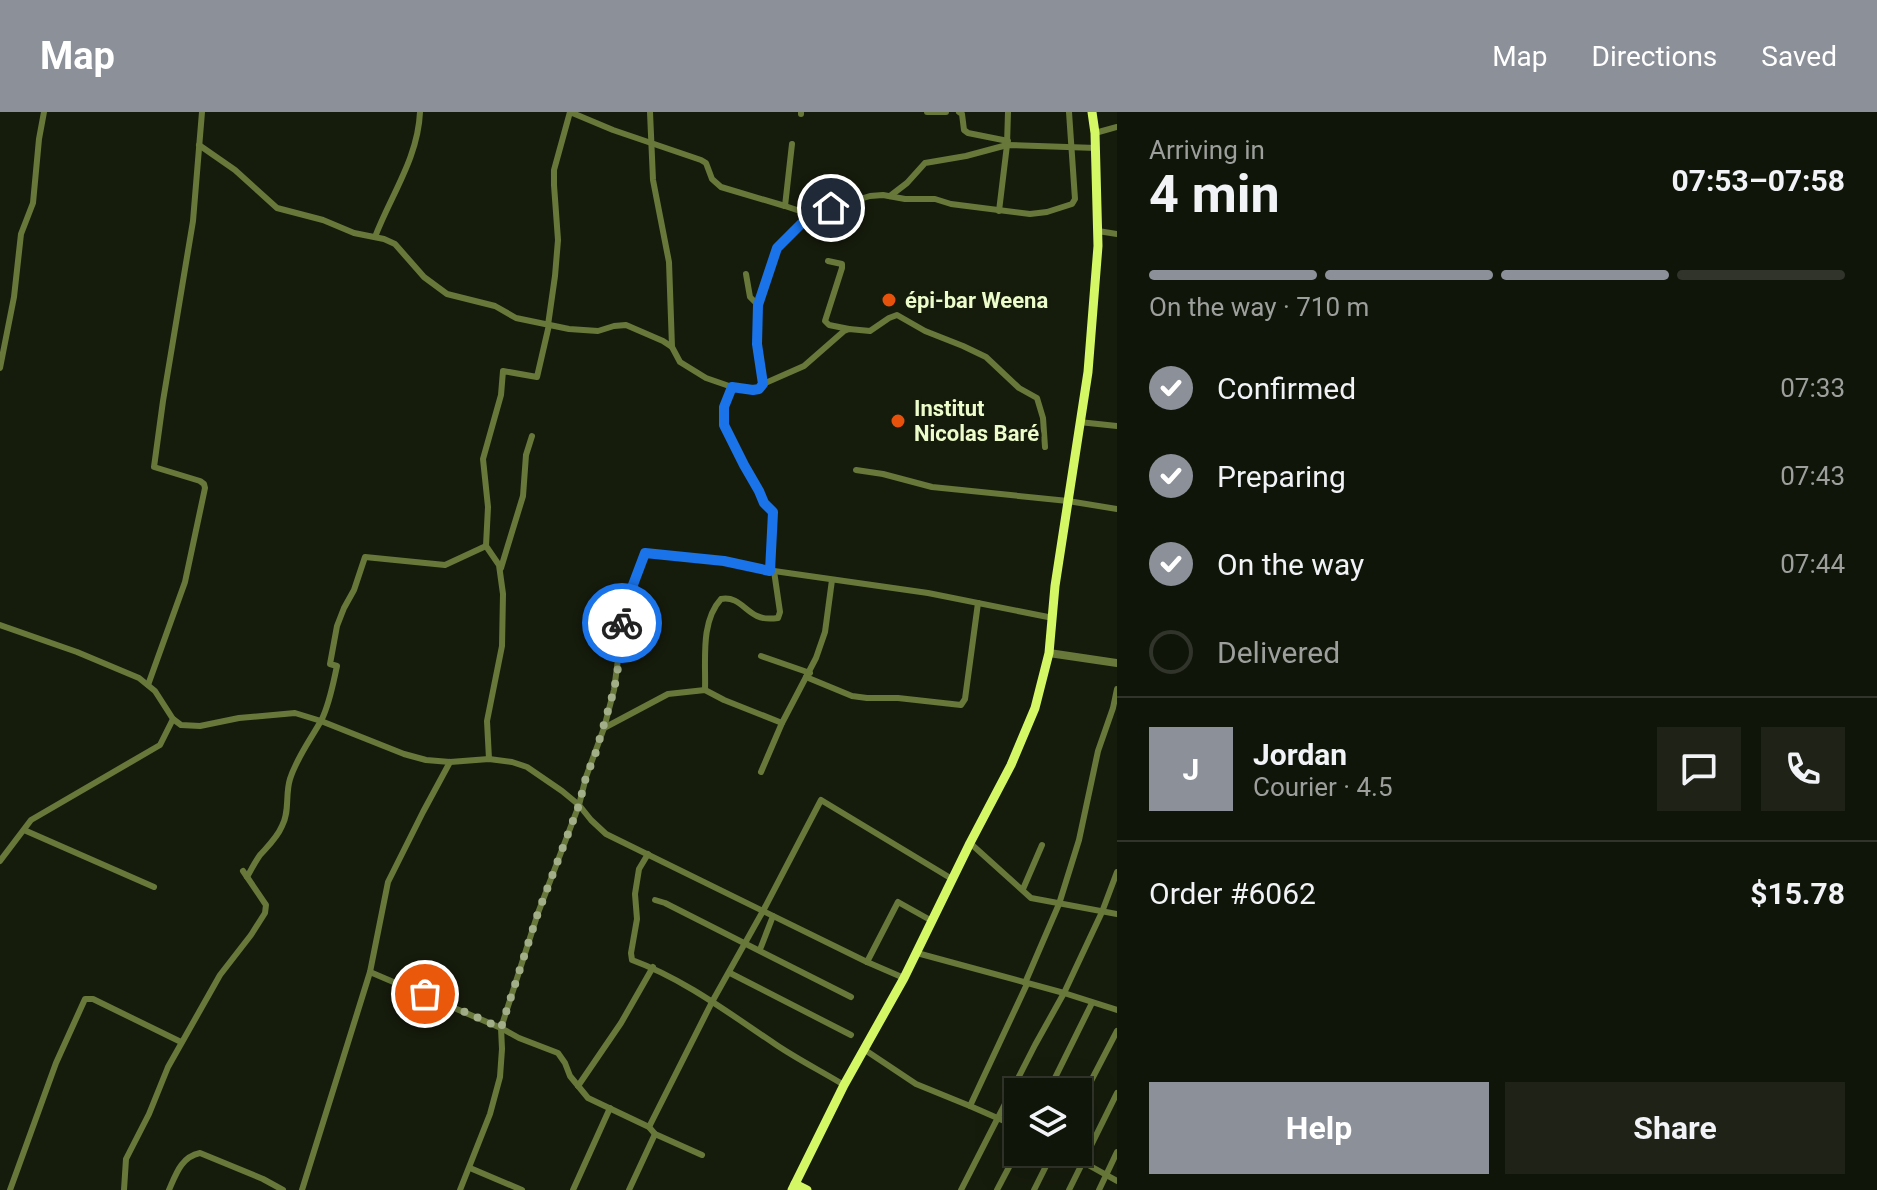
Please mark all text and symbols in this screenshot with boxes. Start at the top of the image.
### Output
text: Map [40,34,115,78]
text: Map [1492,40,1548,73]
text: Directions [1592,40,1717,73]
text: Saved [1761,40,1837,73]
text: Arriving in [1149,135,1265,165]
text: 07:53–07:58 [1671,163,1845,198]
text: 4 min [1149,164,1280,225]
pin [797,174,865,242]
icon: home [809,186,853,230]
place label: épi-bar Weena [905,288,1048,313]
marker: épi-bar Weena [880,291,898,309]
text: On the way · 710 m [1149,292,1369,322]
icon: check [1149,366,1193,410]
text: Confirmed [1217,371,1356,406]
text: 07:33 [1780,373,1845,403]
place label: Institut Nicolas Baré [914,396,1039,446]
marker: Institut Nicolas Baré [889,412,907,430]
icon: check [1149,454,1193,498]
text: Preparing [1217,459,1346,494]
text: 07:43 [1780,461,1845,491]
icon: check [1149,542,1193,586]
text: On the way [1217,547,1364,582]
text: 07:44 [1780,549,1845,579]
courier [582,583,662,663]
icon: bike [600,601,644,645]
text: Delivered [1217,635,1340,670]
button: chat [1657,727,1741,811]
button: phone [1761,727,1845,811]
text: Jordan [1253,737,1347,772]
text: J [1183,752,1199,787]
text: Courier · 4.5 [1253,772,1393,802]
text: Order #6062 [1149,876,1316,911]
text: $15.78 [1750,876,1845,911]
pin [391,960,459,1028]
icon: bag [403,972,447,1016]
map controls [1004,1078,1092,1166]
button: layers [1004,1078,1092,1166]
button: Help [1149,1082,1489,1174]
button: Share [1505,1082,1845,1174]

